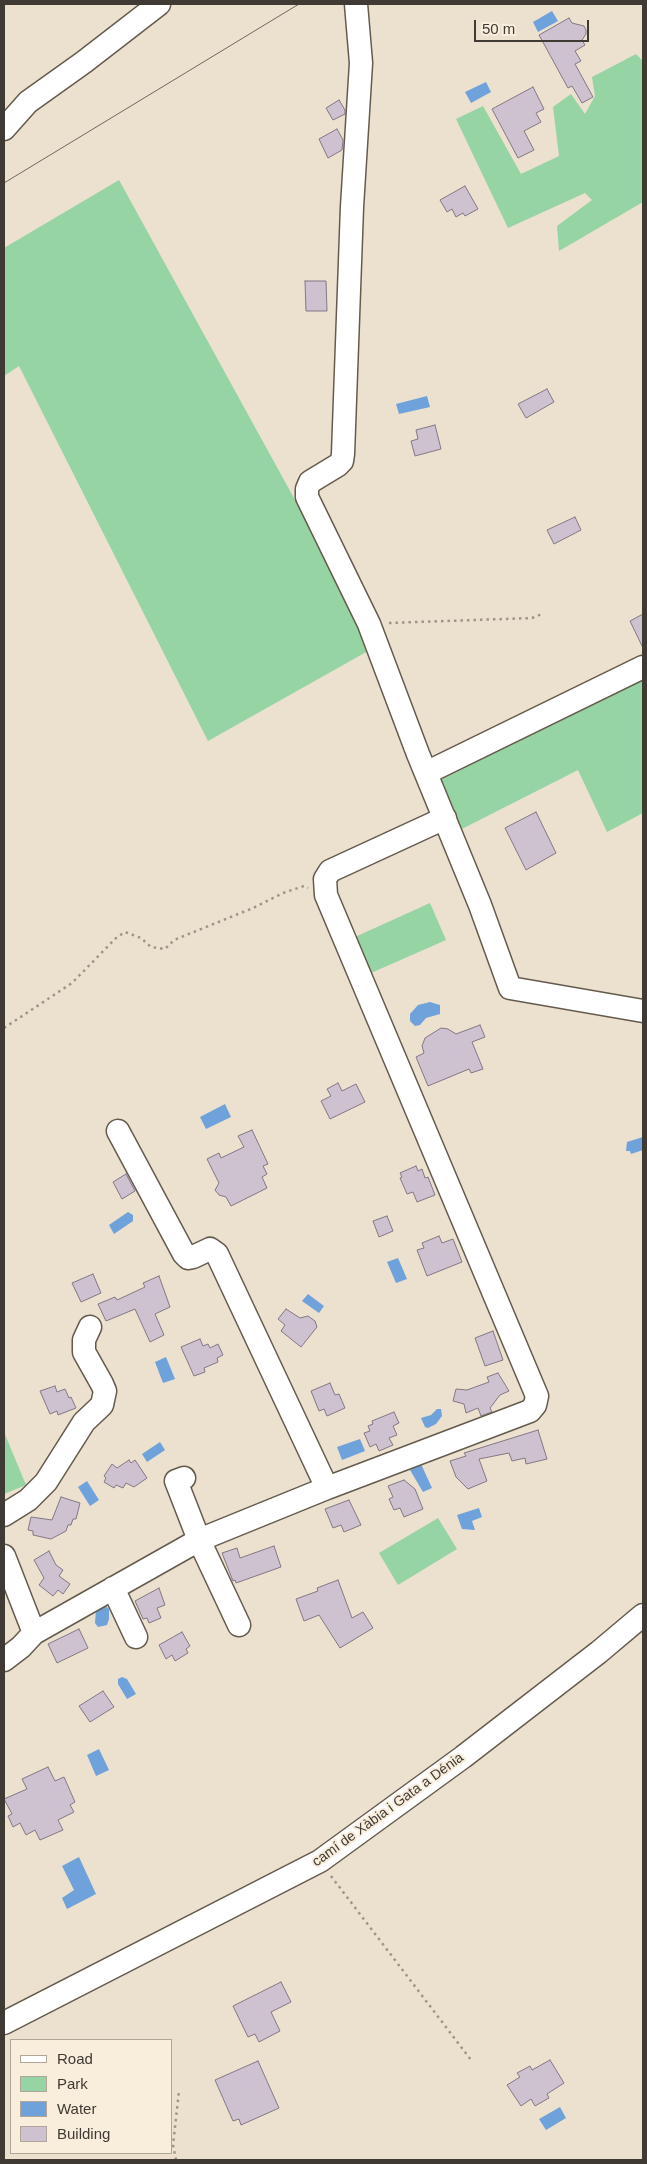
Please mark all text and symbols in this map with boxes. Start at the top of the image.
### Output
scale bar [477,10,592,42]
text: 50 m [482,20,515,37]
street label: camí de Xàbia i Gata a Dénia [309,1749,467,1871]
legend [10,2039,172,2154]
text: Road [57,2050,93,2067]
text: Park [57,2075,88,2092]
text: Water [57,2100,96,2117]
text: Building [57,2125,110,2142]

